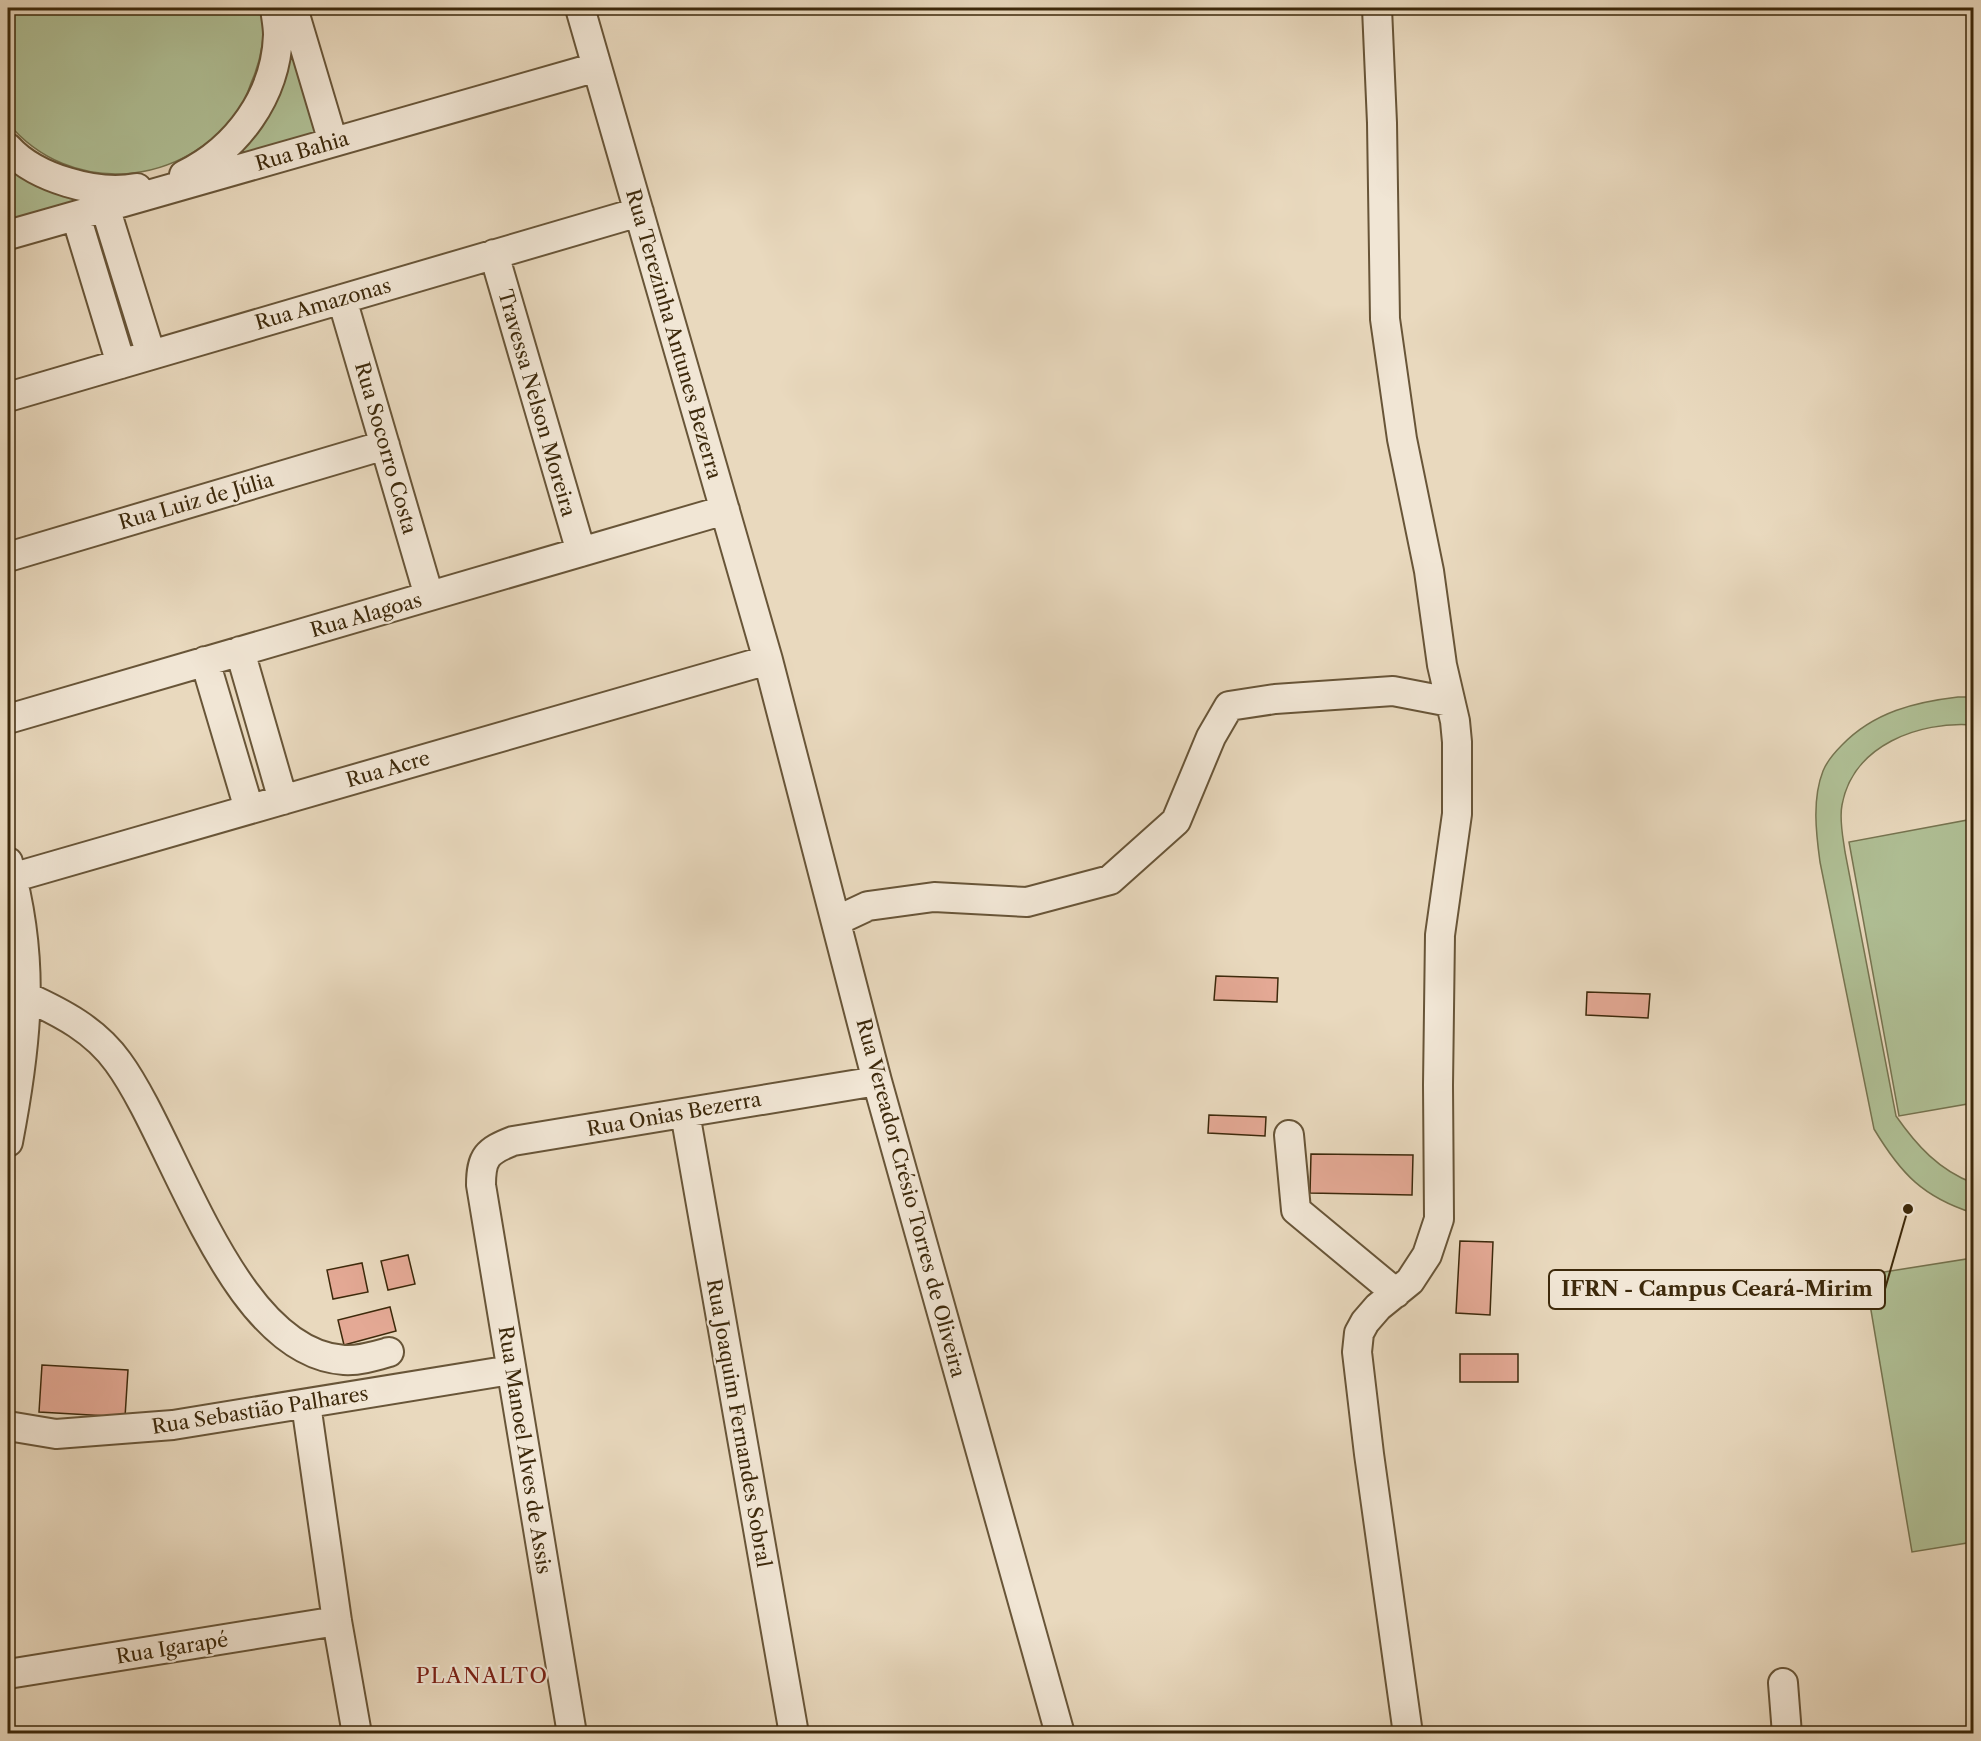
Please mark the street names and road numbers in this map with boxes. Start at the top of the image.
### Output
street label: Rua Bahia [252,126,352,176]
street label: Rua Terezinha Antunes Bezerra [621,186,727,482]
street label: Rua Amazonas [252,273,394,335]
street label: Travessa Nelson Moreira [493,287,581,520]
street label: Rua Socorro Costa [350,359,422,537]
street label: Rua Luiz de Júlia [116,467,277,535]
street label: Rua Alagoas [307,588,425,642]
street label: Rua Acre [343,746,433,792]
street label: Rua Vereador Crésio Torres de Oliveira [851,1016,971,1381]
street label: Rua Onias Bezerra [585,1087,763,1141]
street label: Rua Joaquim Fernandes Sobral [702,1277,776,1569]
street label: Rua Manoel Alves de Assis [494,1324,556,1576]
street label: Rua Sebastião Palhares [150,1381,370,1439]
street label: Rua Igarapé [114,1627,230,1669]

